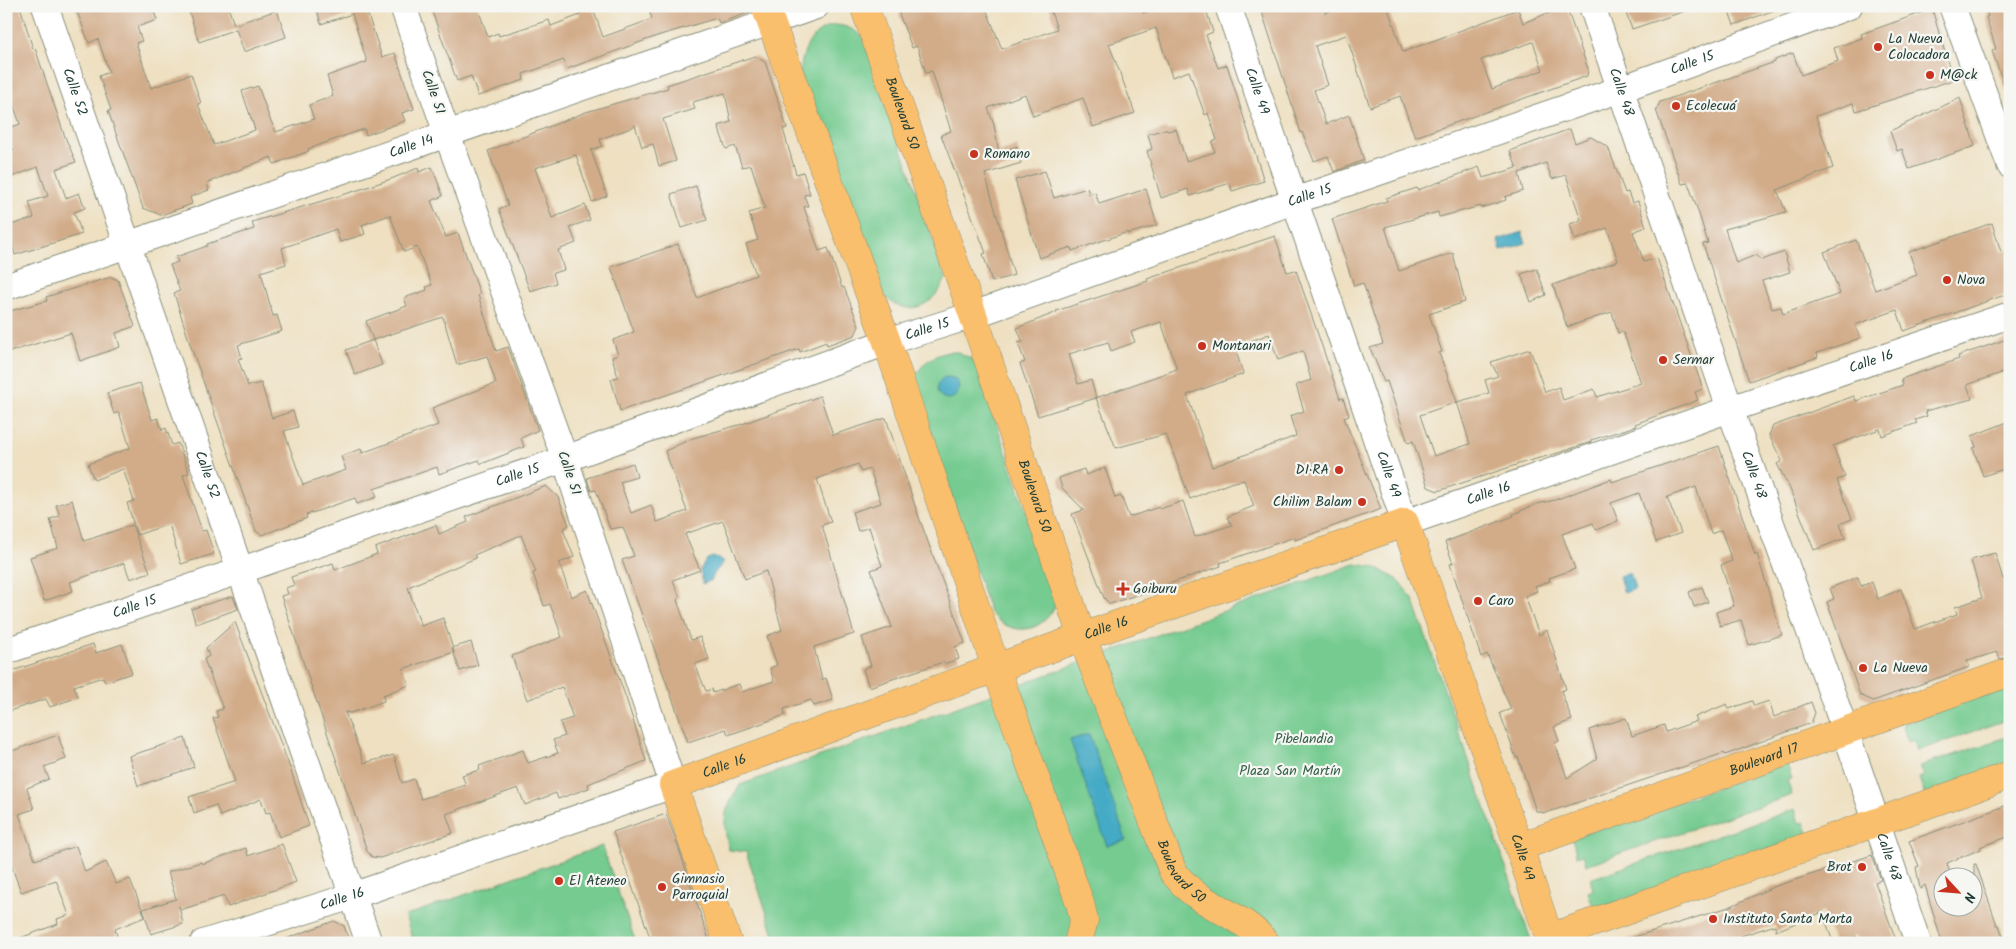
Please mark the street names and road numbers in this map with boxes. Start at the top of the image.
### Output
street label: Calle 15 [1667,44,1719,81]
street label: Calle 52 [56,65,93,119]
street label: Calle 49 [1239,65,1275,118]
street label: Calle 48 [1603,65,1640,120]
street label: Calle 51 [415,67,451,117]
street label: Boulevard 50 [879,74,925,153]
street label: Calle 14 [386,128,437,164]
street label: Calle 15 [1284,177,1336,213]
street label: Calle 15 [902,312,954,347]
street label: Calle 16 [1846,344,1897,379]
street label: Calle 52 [189,448,226,502]
street label: Calle 51 [551,448,587,498]
street label: Calle 49 [1370,448,1407,501]
street label: Calle 48 [1735,448,1773,503]
street label: Calle 15 [492,457,544,493]
street label: Boulevard 50 [1012,457,1057,536]
street label: Calle 16 [1463,476,1514,512]
street label: Calle 15 [109,589,161,625]
street label: Calle 16 [1081,610,1132,646]
street label: Boulevard 17 [1726,737,1802,782]
street label: Calle 16 [699,748,750,785]
street label: Calle 48 [1870,830,1907,885]
street label: Calle 49 [1504,831,1541,884]
street label: Boulevard 50 [1151,837,1210,909]
street label: Calle 16 [317,881,368,916]

